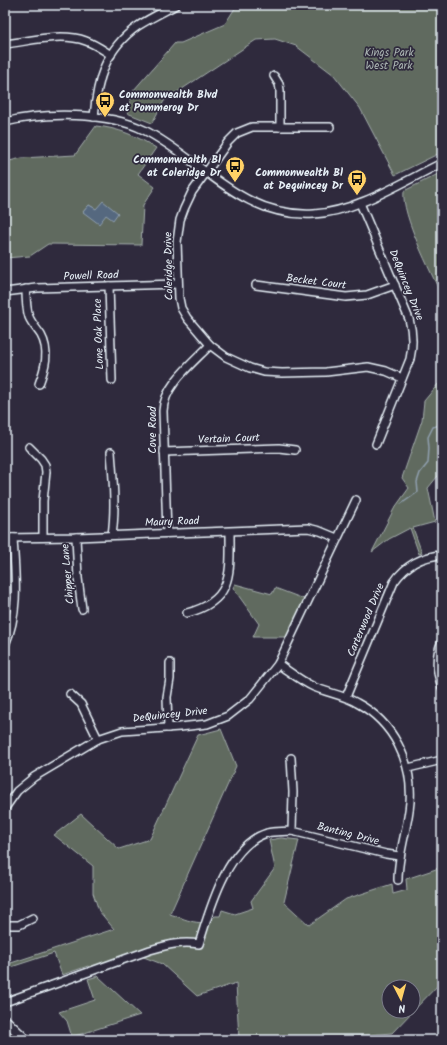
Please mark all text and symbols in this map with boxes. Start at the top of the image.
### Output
park label: Kings Park West Park [364,44,414,75]
place label: Commonwealth Blvd at Pommeroy Dr [119,86,218,117]
bus stop icon: Commonwealth Blvd at Pommeroy Dr [94,90,116,118]
place label: Commonwealth Bl at Coleridge Dr [133,151,222,182]
bus stop icon: Commonwealth Bl at Coleridge Dr [224,155,246,183]
place label: Commonwealth Bl at Dequincey Dr [255,164,344,195]
bus stop icon: Commonwealth Bl at Dequincey Dr [346,168,368,196]
street label: Coleridge Drive [159,232,179,300]
street label: DeQuincey Drive [384,247,428,323]
street label: Powell Road [63,266,119,286]
street label: Becket Court [285,269,348,295]
street label: Lone Oak Place [89,298,109,370]
street label: Cove Road [144,406,162,454]
street label: Vertain Court [198,429,261,449]
street label: Maury Road [144,512,200,532]
street label: Chipper Lane [56,543,80,605]
street label: Carterwood Drive [342,580,390,660]
street label: DeQuincey Drive [132,702,208,728]
street label: Banting Drive [315,818,381,850]
north arrow [381,979,421,1019]
text: N [397,999,406,1017]

